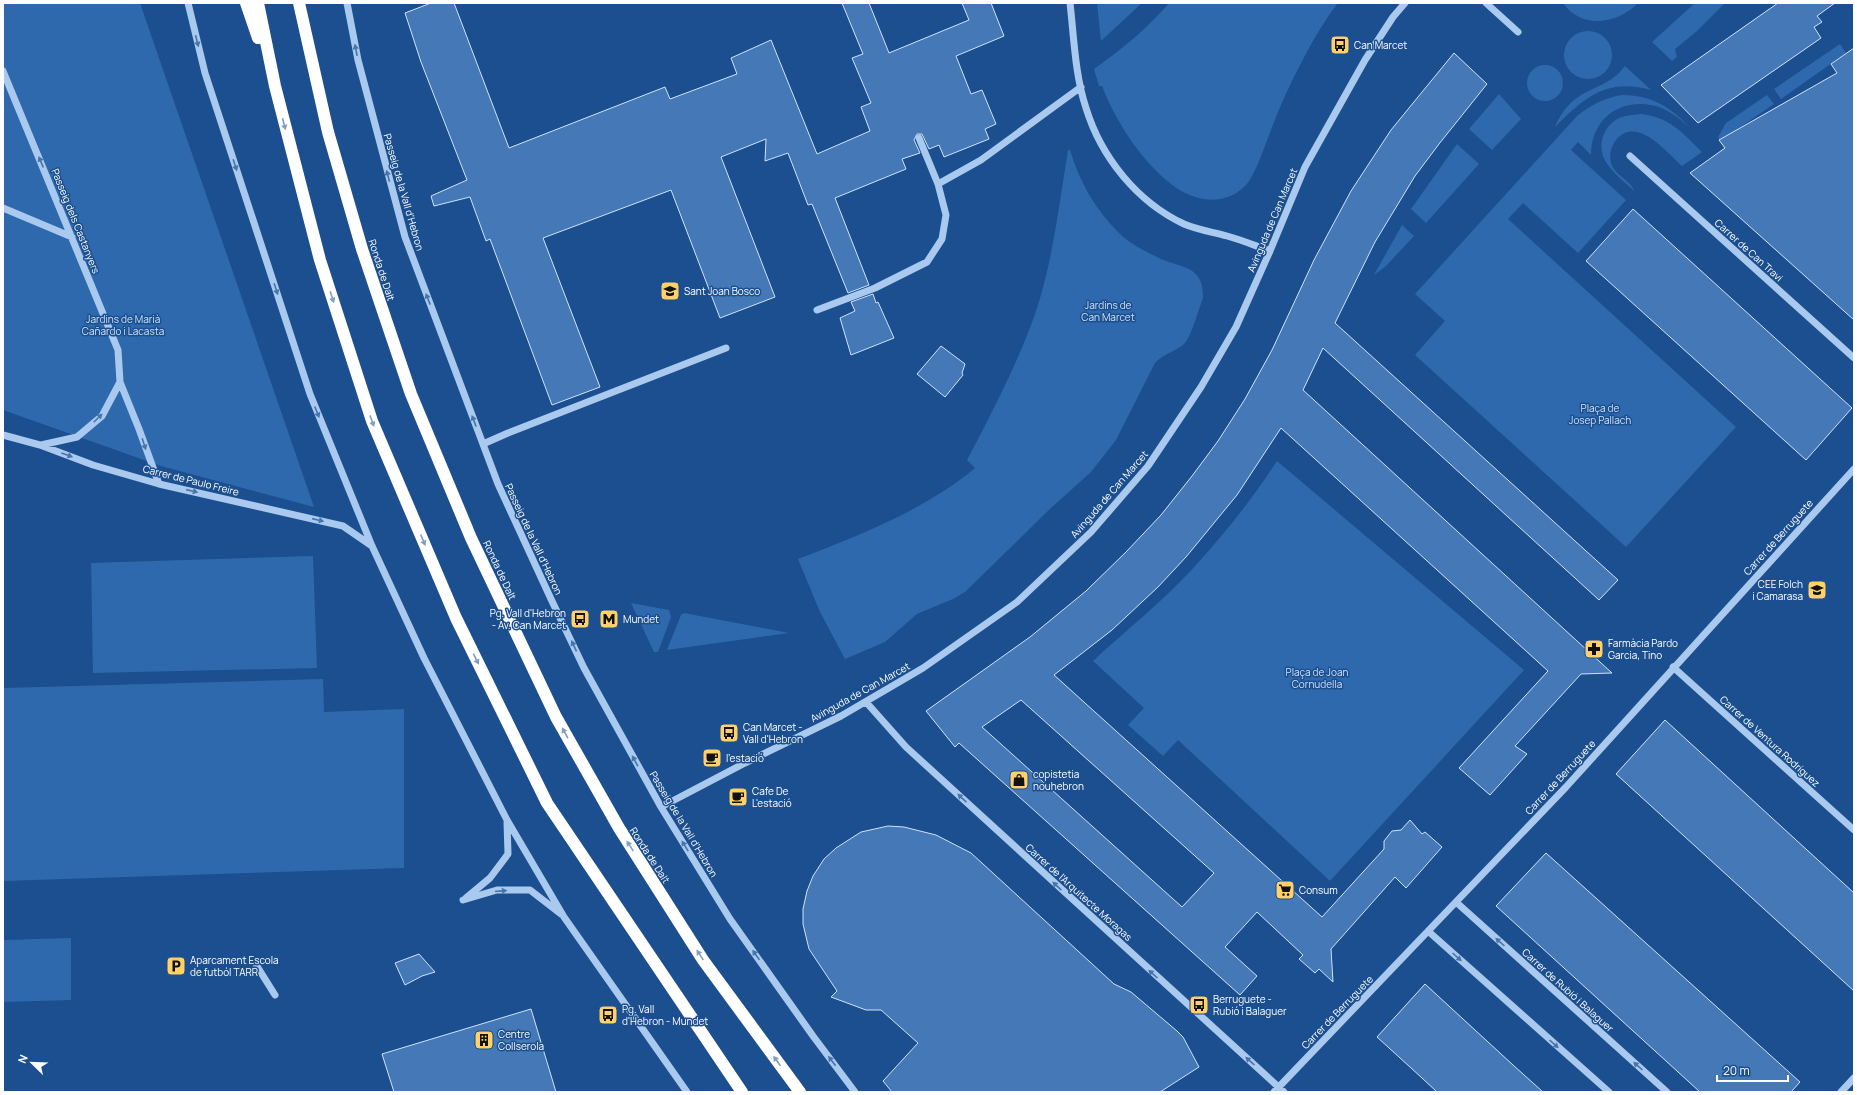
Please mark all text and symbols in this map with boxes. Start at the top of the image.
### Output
bus stop icon: Can Marcet [1329,34,1351,56]
one-way arrow [195,35,201,47]
place label: Can Marcet [1354,38,1407,52]
one-way arrow [352,44,358,56]
one-way arrow [282,117,288,130]
street label: Passeig de la Vall d'Hebron [381,132,427,252]
one-way arrow [38,157,44,168]
one-way arrow [233,159,239,171]
street label: Passeig dels Castanyers [49,166,103,276]
street label: Avinguda de Can Marcet [1244,166,1300,274]
one-way arrow [385,169,391,182]
street label: Carrer de Can Travi [1712,216,1786,284]
street label: Ronda de Dalt [365,237,399,303]
school or university icon: Sant Joan Bosco [659,280,681,302]
one-way arrow [273,283,279,295]
place label: Sant Joan Bosco [684,284,760,298]
one-way arrow [329,291,335,303]
one-way arrow [425,293,431,305]
park label: Jardins de Can Marcet [1081,298,1135,324]
park label: Jardins de Marià Cañardo i Lacasta [82,312,164,338]
park label: Plaça de Josep Pallach [1569,401,1631,427]
one-way arrow [315,406,321,418]
one-way arrow [94,413,103,423]
one-way arrow [471,414,477,426]
one-way arrow [370,415,376,427]
one-way arrow [141,439,147,451]
street label: Avinguda de Can Marcet [1067,447,1151,541]
one-way arrow [61,452,73,458]
street label: Carrer de Paulo Freire [141,461,241,499]
street label: Passeig de la Vall d'Hebron [502,481,566,597]
one-way arrow [186,489,198,495]
street label: Carrer de Berruguete [1740,496,1816,578]
one-way arrow [312,518,325,524]
one-way arrow [420,535,426,546]
street label: Ronda de Dalt [480,538,520,602]
place label: CEE Folch i Camarasa [1752,577,1803,603]
school or university icon: CEE Folch i Camarasa [1806,579,1828,601]
place label: Pg. Vall d'Hebron - Av. Can Marcet [490,606,566,632]
bus stop icon: Pg. Vall d'Hebron - Av. Can Marcet [569,608,591,630]
metro station icon: Mundet [598,608,620,630]
place label: Mundet [623,612,659,626]
place label: Farmàcia Pardo Garcia, Tino [1608,636,1678,662]
pharmacy icon: Farmàcia Pardo Garcia, Tino [1583,638,1605,660]
one-way arrow [571,641,577,652]
one-way arrow [473,653,479,665]
street label: Avinguda de Can Marcet [808,659,912,725]
park label: Plaça de Joan Cornudella [1286,665,1348,691]
street label: Carrer de Ventura Rodríguez [1717,692,1823,790]
place label: Can Marcet - Vall d'Hebron [743,720,803,746]
bus stop icon: Can Marcet - Vall d'Hebron [718,722,740,744]
one-way arrow [562,727,569,739]
street label: Carrer de Berruguete [1522,736,1598,817]
cafe icon: l'estació [701,747,723,769]
place label: l'estació [726,751,764,765]
one-way arrow [632,755,639,767]
place label: copistetia nouhebron [1033,767,1084,793]
street label: Passeig de la Vall d'Hebron [647,768,721,880]
shop icon: copistetia nouhebron [1008,769,1030,791]
place label: Cafe De L'estació [752,784,792,810]
cafe icon: Cafe De L'estació [727,786,749,808]
one-way arrow [957,793,967,803]
street label: Ronda de Dalt [627,824,673,886]
one-way arrow [682,840,689,852]
street label: Carrer de l'Arquitecte Moragas [1023,840,1135,944]
one-way arrow [626,841,634,851]
supermarket icon: Consum [1274,879,1296,901]
one-way arrow [1052,882,1062,891]
place label: Consum [1299,883,1338,897]
one-way arrow [495,887,507,894]
one-way arrow [1495,937,1505,946]
street label: Carrer de Rubió i Balaguer [1519,945,1617,1035]
one-way arrow [697,949,704,961]
one-way arrow [752,950,760,961]
one-way arrow [1452,952,1462,962]
place label: Aparcament Escola de futból TARR [190,953,279,979]
parking icon: Aparcament Escola de futból TARR [165,955,187,977]
one-way arrow [1148,969,1159,978]
street label: Carrer de Berruguete [1298,972,1376,1052]
place label: Berruguete - Rubió i Balaguer [1213,992,1287,1018]
bus stop icon: Berruguete - Rubió i Balaguer [1188,994,1210,1016]
place label: Pg. Vall d'Hebron - Mundet [622,1002,708,1028]
bus stop icon: Pg. Vall d'Hebron - Mundet [597,1004,619,1026]
place label: Centre Collserola [498,1027,544,1053]
building icon: Centre Collserola [473,1029,495,1051]
one-way arrow [1549,1039,1559,1048]
north arrow [12,1043,52,1083]
text: N [14,1052,31,1065]
one-way arrow [772,1055,781,1066]
one-way arrow [828,1056,836,1066]
one-way arrow [1245,1056,1255,1066]
scale bar [1717,1057,1788,1083]
one-way arrow [1633,1061,1643,1071]
text: 20 m [1723,1062,1750,1079]

